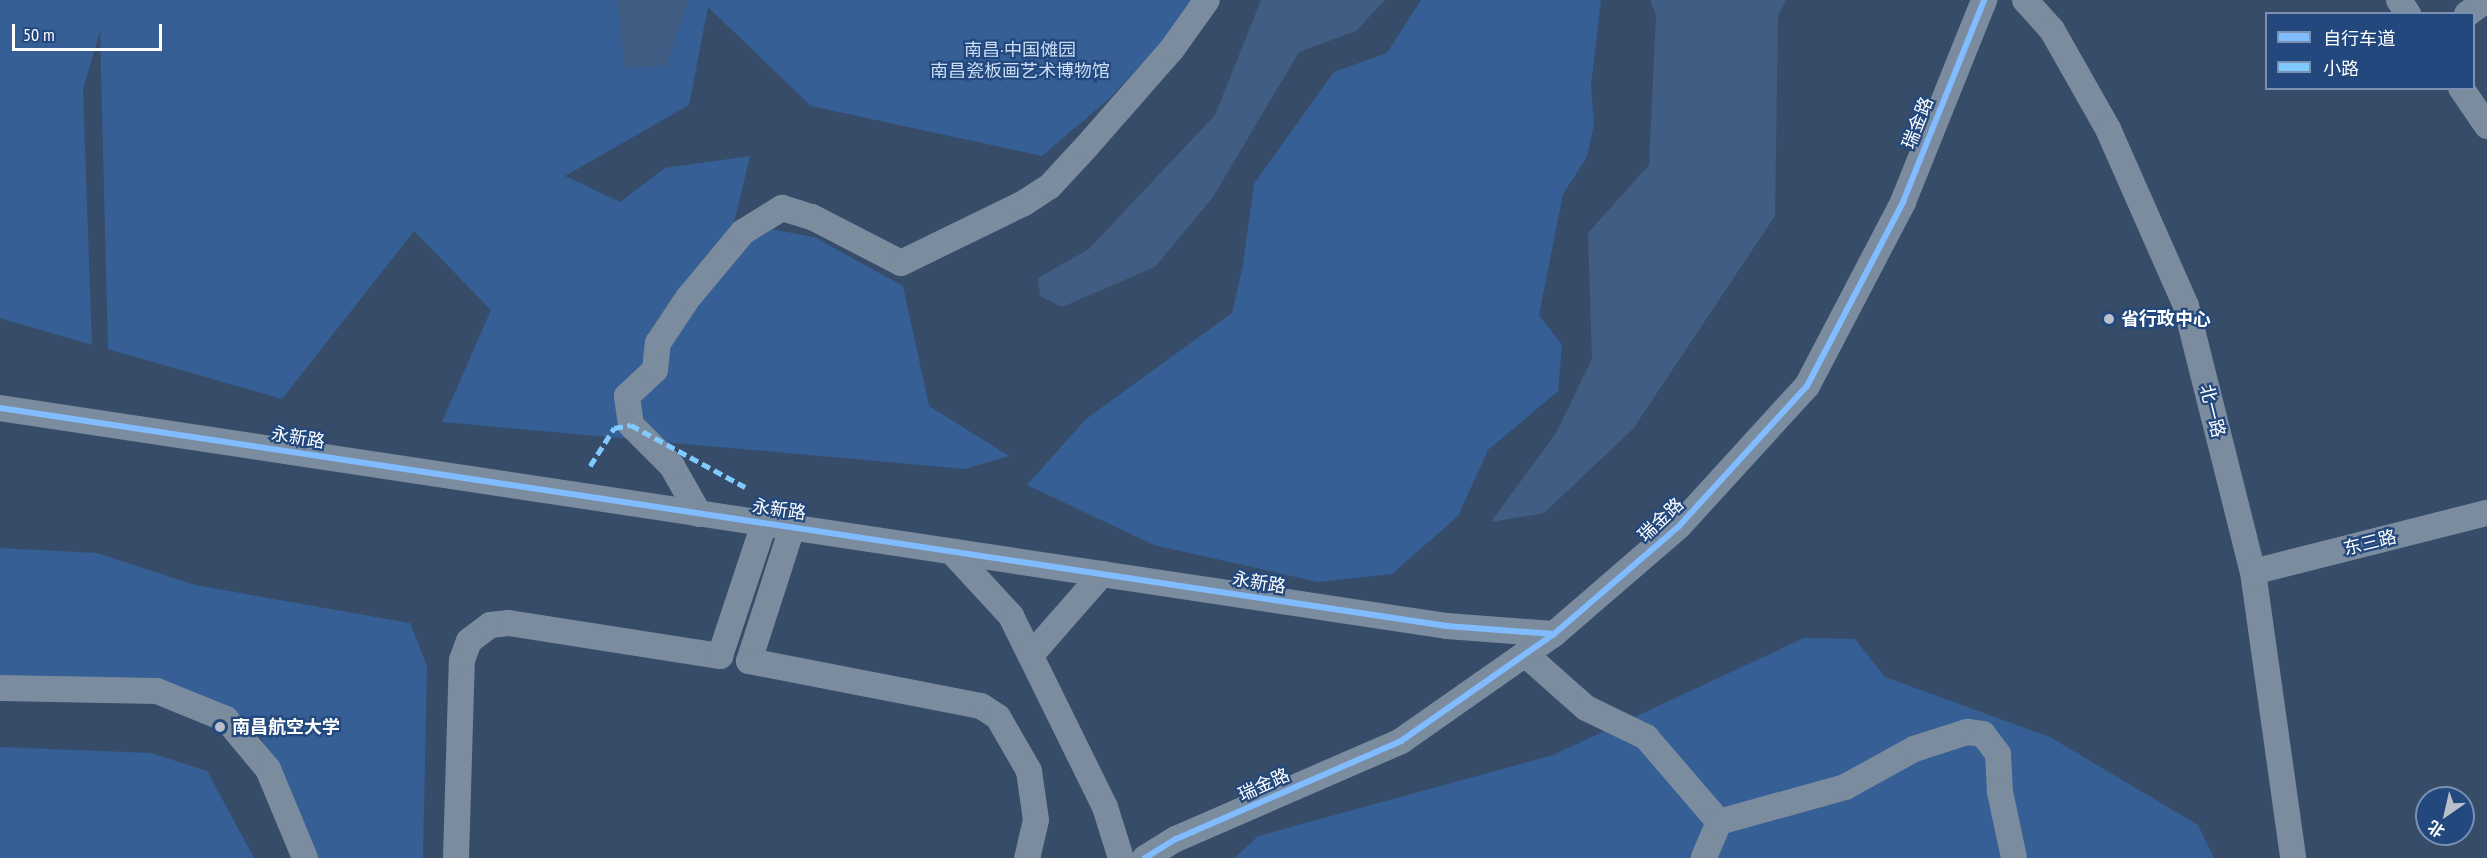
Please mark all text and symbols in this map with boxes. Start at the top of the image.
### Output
scale bar [15,12,165,50]
legend [2265,12,2475,90]
text: 50 m [23,23,55,46]
text: 自行车道 [2323,27,2395,50]
park label: 南昌·中国傩园 南昌瓷板画艺术博物馆 [930,40,1110,82]
text: 小路 [2323,57,2359,80]
street label: 瑞金路 [1898,94,1938,152]
place label: 省行政中心 [2121,308,2211,330]
marker: 省行政中心 [2102,312,2116,326]
street label: 北一路 [2195,382,2229,440]
street label: 永新路 [270,423,326,453]
street label: 瑞金路 [1634,494,1688,546]
street label: 永新路 [751,496,807,524]
street label: 东三路 [2341,526,2399,560]
street label: 永新路 [1231,568,1287,598]
place label: 南昌航空大学 [232,716,340,738]
marker: 南昌航空大学 [213,720,227,734]
street label: 瑞金路 [1235,764,1293,806]
north arrow [2415,786,2475,846]
text: 北 [2424,817,2448,842]

